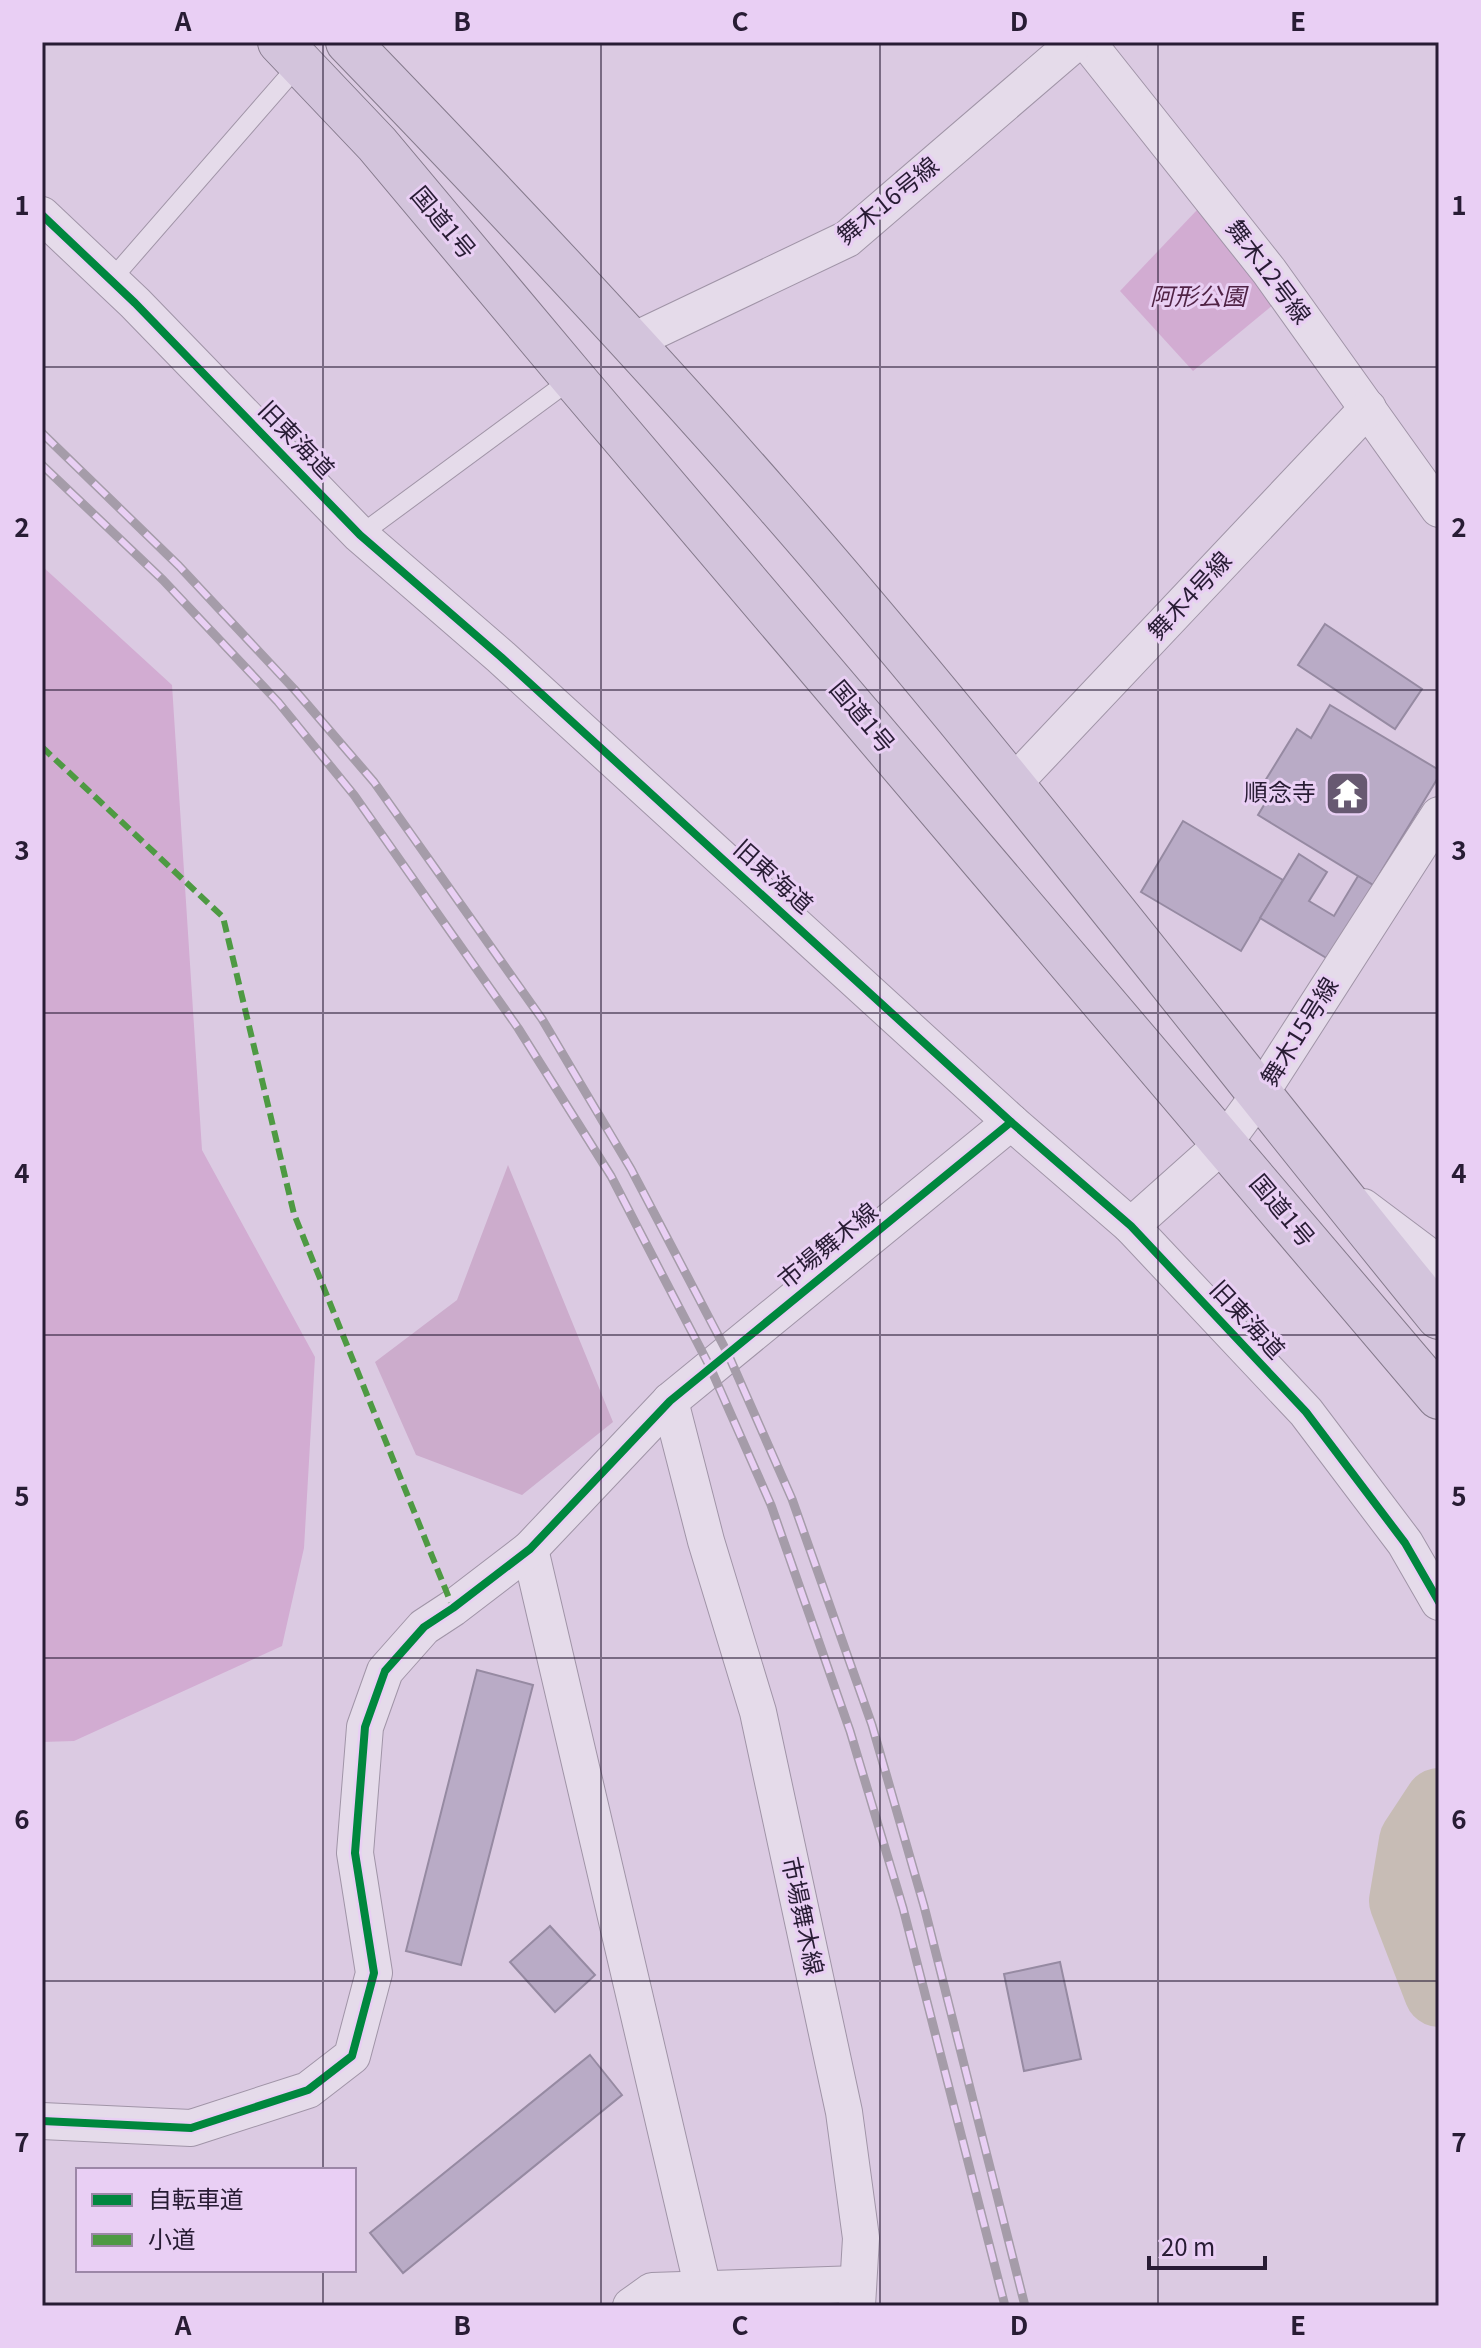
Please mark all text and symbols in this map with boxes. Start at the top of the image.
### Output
text: A [174,1,192,38]
text: B [453,1,471,38]
text: C [731,1,749,38]
text: D [1010,1,1028,38]
text: E [1290,1,1306,38]
street label: 舞木16号線 [828,147,945,251]
street label: 国道1号 [404,177,486,265]
text: 1 [14,185,30,222]
text: 1 [1451,185,1467,222]
street label: 舞木12号線 [1219,211,1321,330]
park label: 阿形公園 [1150,277,1249,312]
street label: 旧東海道 [252,392,344,485]
text: 2 [14,507,30,544]
text: 2 [1451,507,1467,544]
street label: 舞木4号線 [1138,542,1238,646]
street label: 国道1号 [823,671,905,759]
temple icon: 順念寺 [1323,769,1371,817]
place label: 順念寺 [1244,773,1316,808]
text: 3 [14,830,30,867]
street label: 旧東海道 [727,830,822,920]
text: 3 [1451,830,1467,867]
street label: 舞木15号線 [1251,969,1345,1092]
text: 4 [14,1153,30,1190]
text: 4 [1451,1153,1467,1190]
street label: 国道1号 [1243,1165,1325,1253]
street label: 市場舞木線 [769,1193,884,1295]
street label: 旧東海道 [1203,1271,1294,1365]
text: 5 [14,1476,30,1513]
text: 5 [1451,1476,1467,1513]
text: 6 [14,1799,30,1836]
text: 6 [1451,1799,1467,1836]
street label: 市場舞木線 [775,1853,834,1978]
text: 7 [14,2122,30,2159]
text: 7 [1451,2122,1467,2159]
legend [76,2168,356,2272]
text: 自転車道 [148,2180,244,2215]
text: 小道 [148,2220,196,2255]
scale bar [1149,2220,1265,2270]
text: 20 m [1161,2228,1215,2263]
text: A [174,2305,192,2342]
text: B [453,2305,471,2342]
text: C [731,2305,749,2342]
text: D [1010,2305,1028,2342]
text: E [1290,2305,1306,2342]

